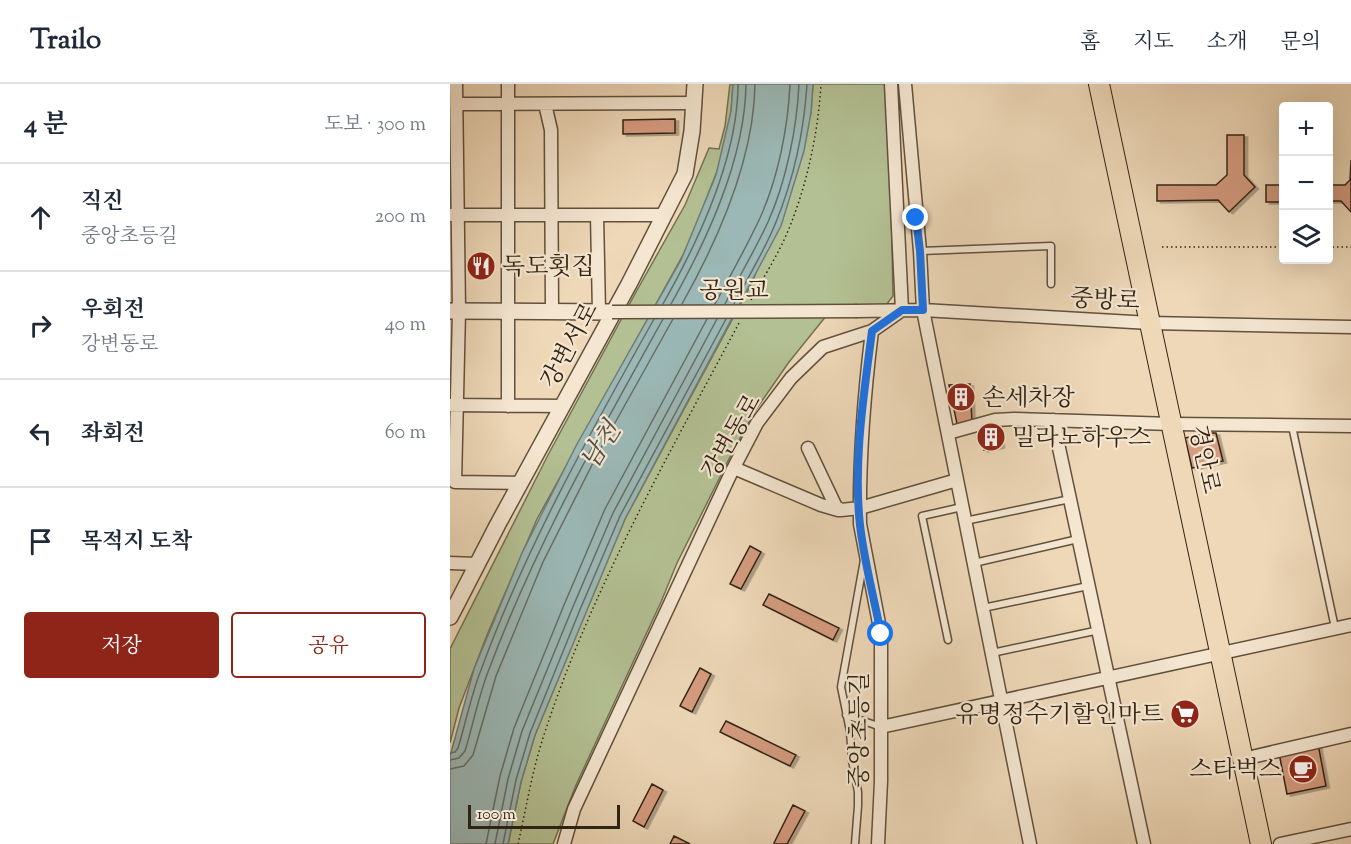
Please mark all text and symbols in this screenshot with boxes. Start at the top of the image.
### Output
text: Trailo [30,21,101,61]
text: 홈 [1080,28,1100,58]
text: 지도 [1133,28,1174,58]
text: 소개 [1207,28,1247,58]
text: 문의 [1280,28,1321,58]
map controls [1279,102,1333,264]
button: + [1279,102,1333,156]
text: 4 분 [24,107,68,144]
text: 도보 · 300 m [324,111,426,140]
button: − [1279,156,1333,210]
text: 직진 [81,187,124,219]
icon: ahead [24,201,57,234]
text: 200 m [375,203,426,232]
route end [902,204,928,230]
button: layers [1279,210,1333,264]
text: 중앙초등길 [81,223,178,252]
restaurant icon: 독도횟집 [465,250,497,282]
place label: 독도횟집 [502,251,595,285]
street label: 공원교 [699,275,769,309]
street label: 중방로 [1069,282,1141,320]
text: 우회전 [81,295,145,327]
street label: 강변서로 [534,297,608,395]
icon: right [24,309,57,342]
text: 40 m [385,311,426,340]
text: 강변동로 [81,331,158,360]
building icon: 손세차장 [945,381,977,413]
place label: 손세차장 [982,382,1076,416]
street label: 강변동로 [695,388,771,486]
water label: 남천 [573,414,632,478]
icon: left [24,417,57,450]
text: 좌회전 [81,419,145,451]
text: 60 m [385,419,426,448]
building icon: 밀라노하우스 [975,421,1007,453]
place label: 밀라노하우스 [1012,422,1151,456]
street label: 경안로 [1179,422,1227,497]
icon: arrive [24,525,57,558]
text: 목적지 도착 [81,527,192,559]
button: 저장 [24,612,219,678]
button: 공유 [231,612,426,678]
route start [867,620,893,646]
street label: 중앙초등길 [844,672,878,788]
supermarket icon: 유명정수기할인마트 [1169,698,1201,730]
place label: 유명정수기할인마트 [955,699,1164,733]
cafe icon: 스타벅스 [1287,753,1319,785]
place label: 스타벅스 [1189,754,1282,788]
scale bar [468,802,620,830]
text: 100 m [477,804,516,827]

